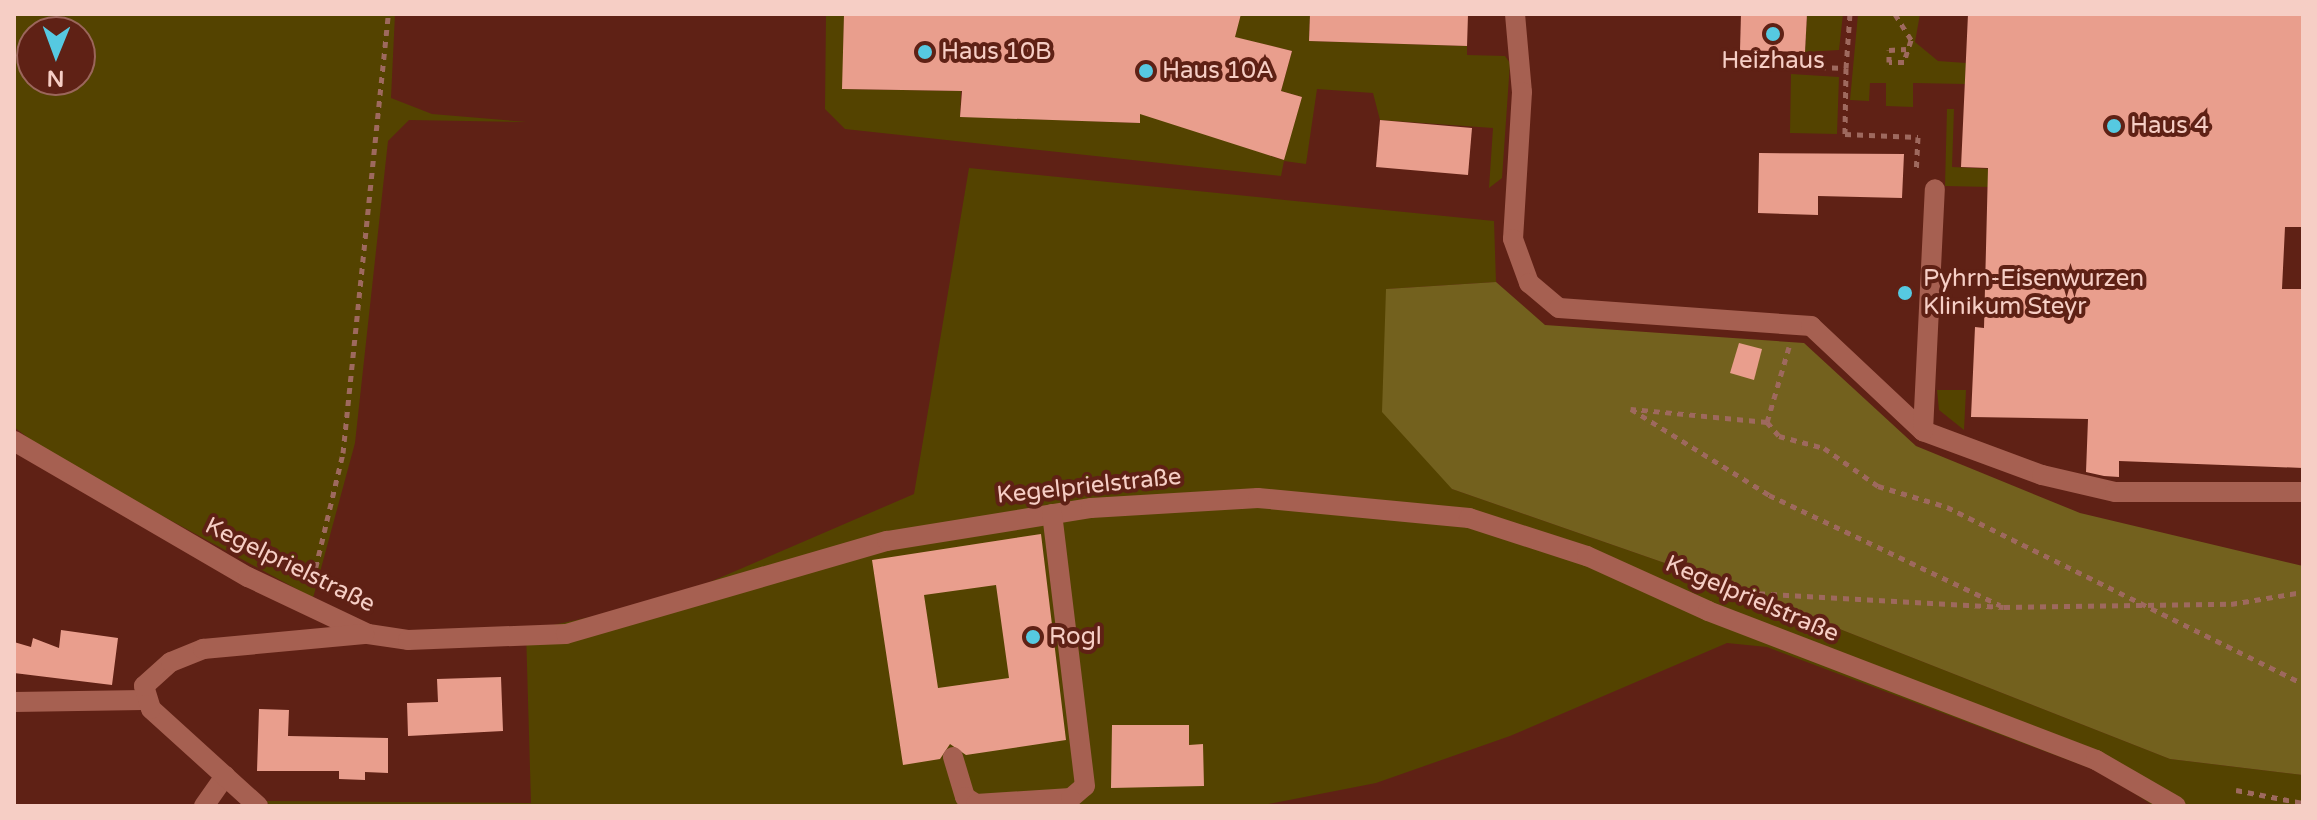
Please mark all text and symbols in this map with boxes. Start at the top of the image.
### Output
north arrow [16,16,96,96]
marker: Heizhaus [1764,25,1782,43]
place label: Haus 10B [941,38,1052,66]
marker: Haus 10B [916,43,934,61]
place label: Heizhaus [1721,47,1825,75]
place label: Haus 10A [1162,57,1274,85]
marker: Haus 10A [1137,62,1155,80]
text: N [47,65,65,91]
place label: Haus 4 [2130,112,2209,140]
marker: Haus 4 [2105,117,2123,135]
place label: Pyhrn-Eisenwurzen Klinikum Steyr [1923,265,2144,321]
marker: Pyhrn-Eisenwurzen Klinikum Steyr [1894,282,1916,304]
street label: Kegelprielstraße [995,462,1183,510]
street label: Kegelprielstraße [200,511,380,619]
street label: Kegelprielstraße [1661,549,1843,649]
place label: Rogl [1049,623,1102,651]
marker: Rogl [1024,628,1042,646]

